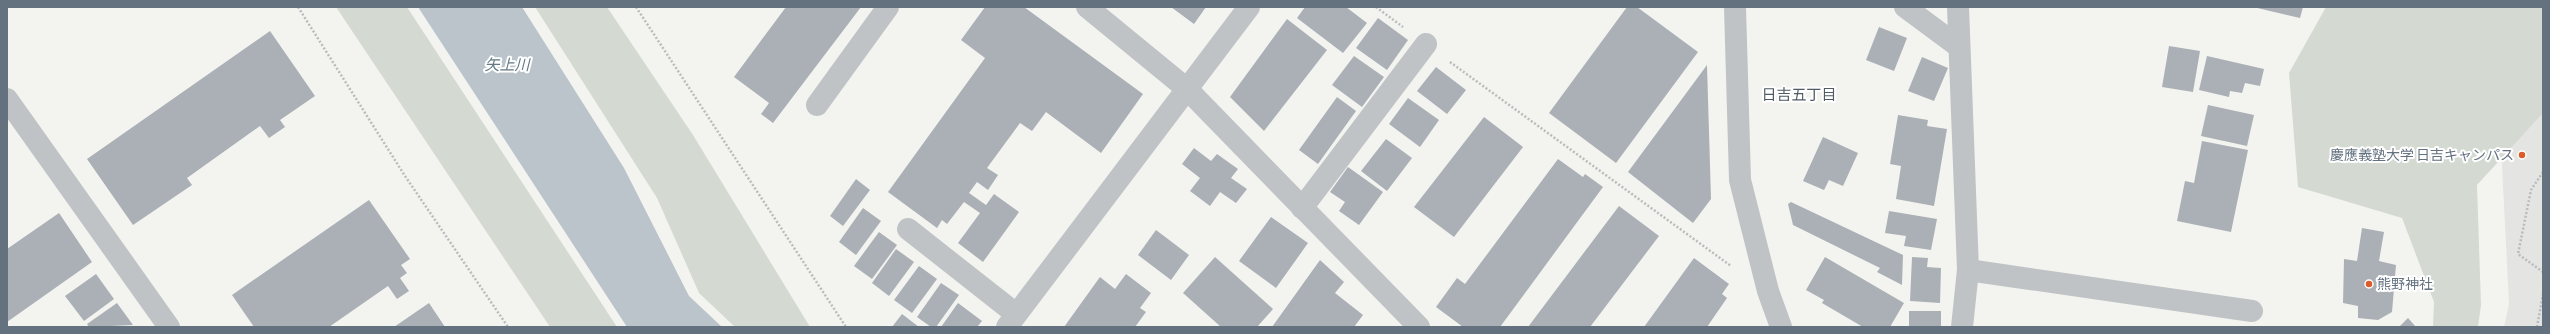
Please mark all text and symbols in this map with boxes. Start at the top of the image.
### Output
water label: 矢上川 [484,56,531,73]
district label: 日吉五丁目 [1761,86,1837,103]
place label: 慶應義塾大学 日吉キャンパス [2330,147,2514,163]
marker: 慶應義塾大学 日吉キャンパス [2517,150,2527,160]
place label: 熊野神社 [2377,276,2433,292]
marker: 熊野神社 [2364,279,2374,289]

